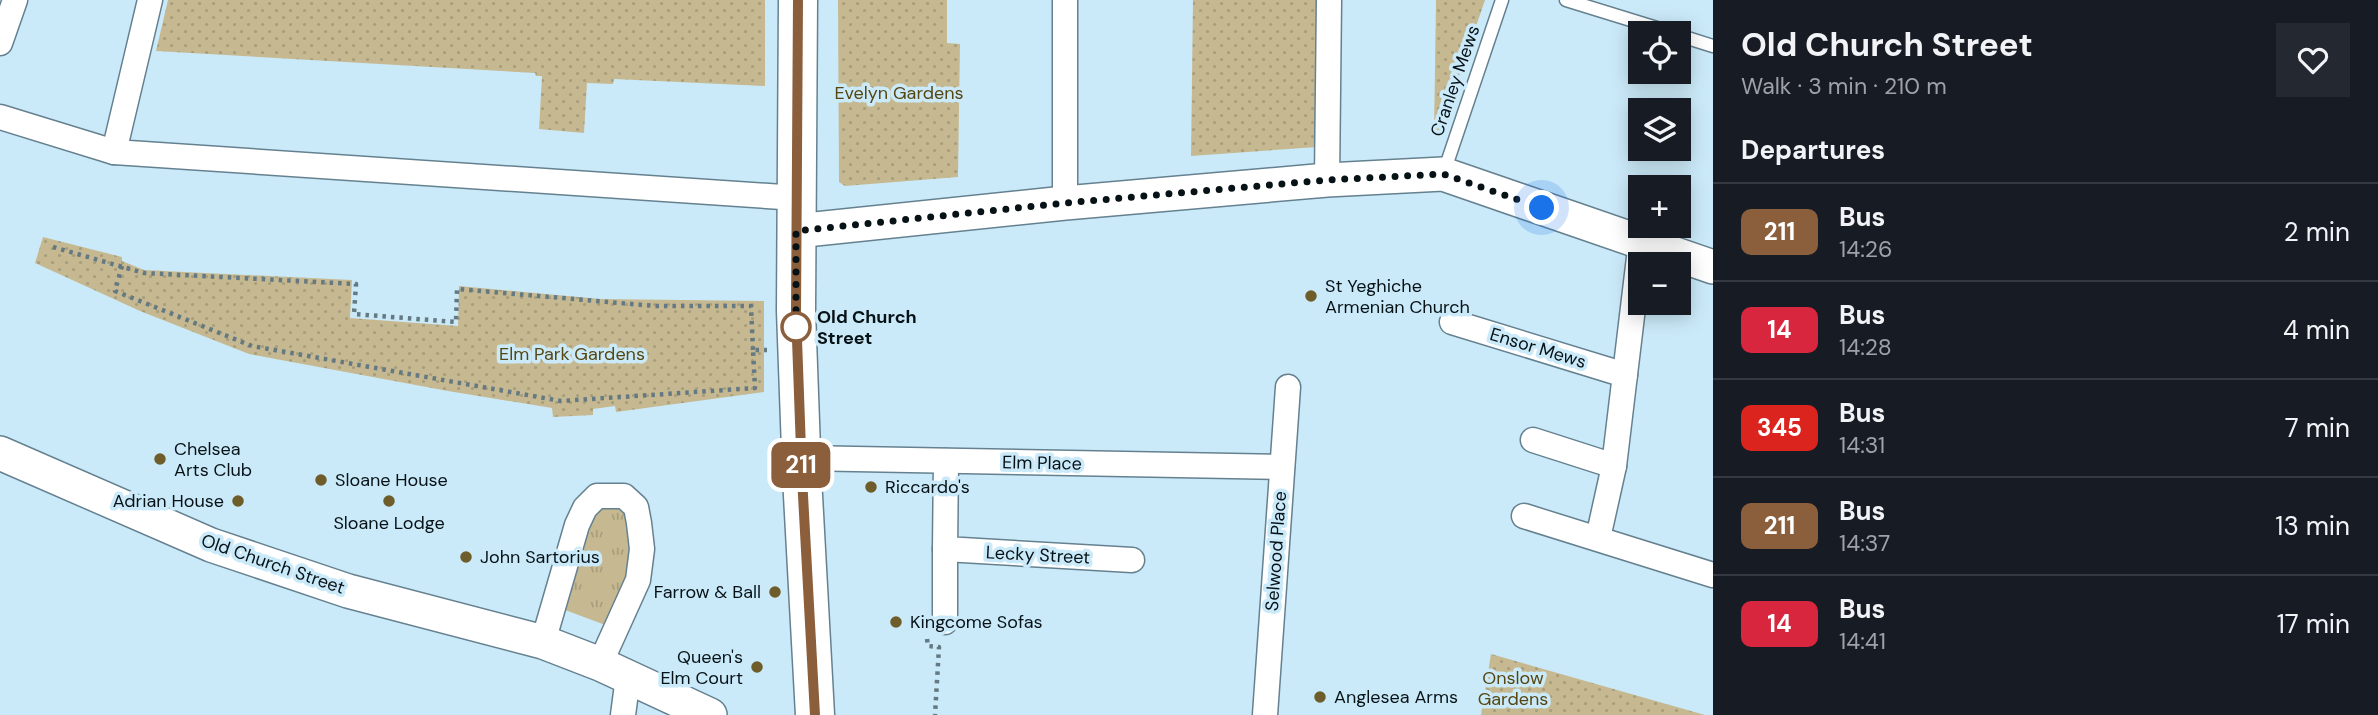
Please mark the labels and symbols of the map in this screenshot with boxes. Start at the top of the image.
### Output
street label: Cranley Mews [1425,22,1485,140]
park label: Evelyn Gardens [834,81,964,105]
your location [1524,190,1559,225]
place label: St Yeghiche Armenian Church [1325,274,1470,319]
marker: St Yeghiche Armenian Church [1303,288,1319,304]
place label: Old Church Street [817,305,917,350]
marker: Old Church Street [781,312,811,342]
street label: Ensor Mews [1487,322,1589,374]
park label: Elm Park Gardens [499,342,645,366]
place label: Chelsea Arts Club [174,437,252,482]
line badge: 211 [761,442,841,488]
street label: Elm Place [1002,450,1082,476]
marker: Chelsea Arts Club [152,451,168,467]
place label: Sloane House [335,468,448,492]
marker: Sloane House [313,472,329,488]
place label: Riccardo's [885,475,970,499]
marker: Riccardo's [863,479,879,495]
place label: Adrian House [113,489,224,513]
street label: Selwood Place [1260,490,1292,612]
marker: Adrian House [230,493,246,509]
marker: Sloane Lodge [381,493,397,509]
place label: Sloane Lodge [333,511,445,535]
street label: Old Church Street [198,528,348,600]
street label: Lecky Street [985,540,1091,570]
place label: John Sartorius [480,545,600,569]
marker: John Sartorius [458,549,474,565]
place label: Farrow & Ball [654,580,761,604]
marker: Farrow & Ball [767,584,783,600]
place label: Kingcome Sofas [910,610,1043,634]
marker: Kingcome Sofas [888,614,904,630]
place label: Queen's Elm Court [660,645,743,690]
marker: Queen's Elm Court [749,659,765,675]
park label: Onslow Gardens [1478,666,1548,711]
place label: Anglesea Arms [1334,685,1458,709]
marker: Anglesea Arms [1312,689,1328,705]

